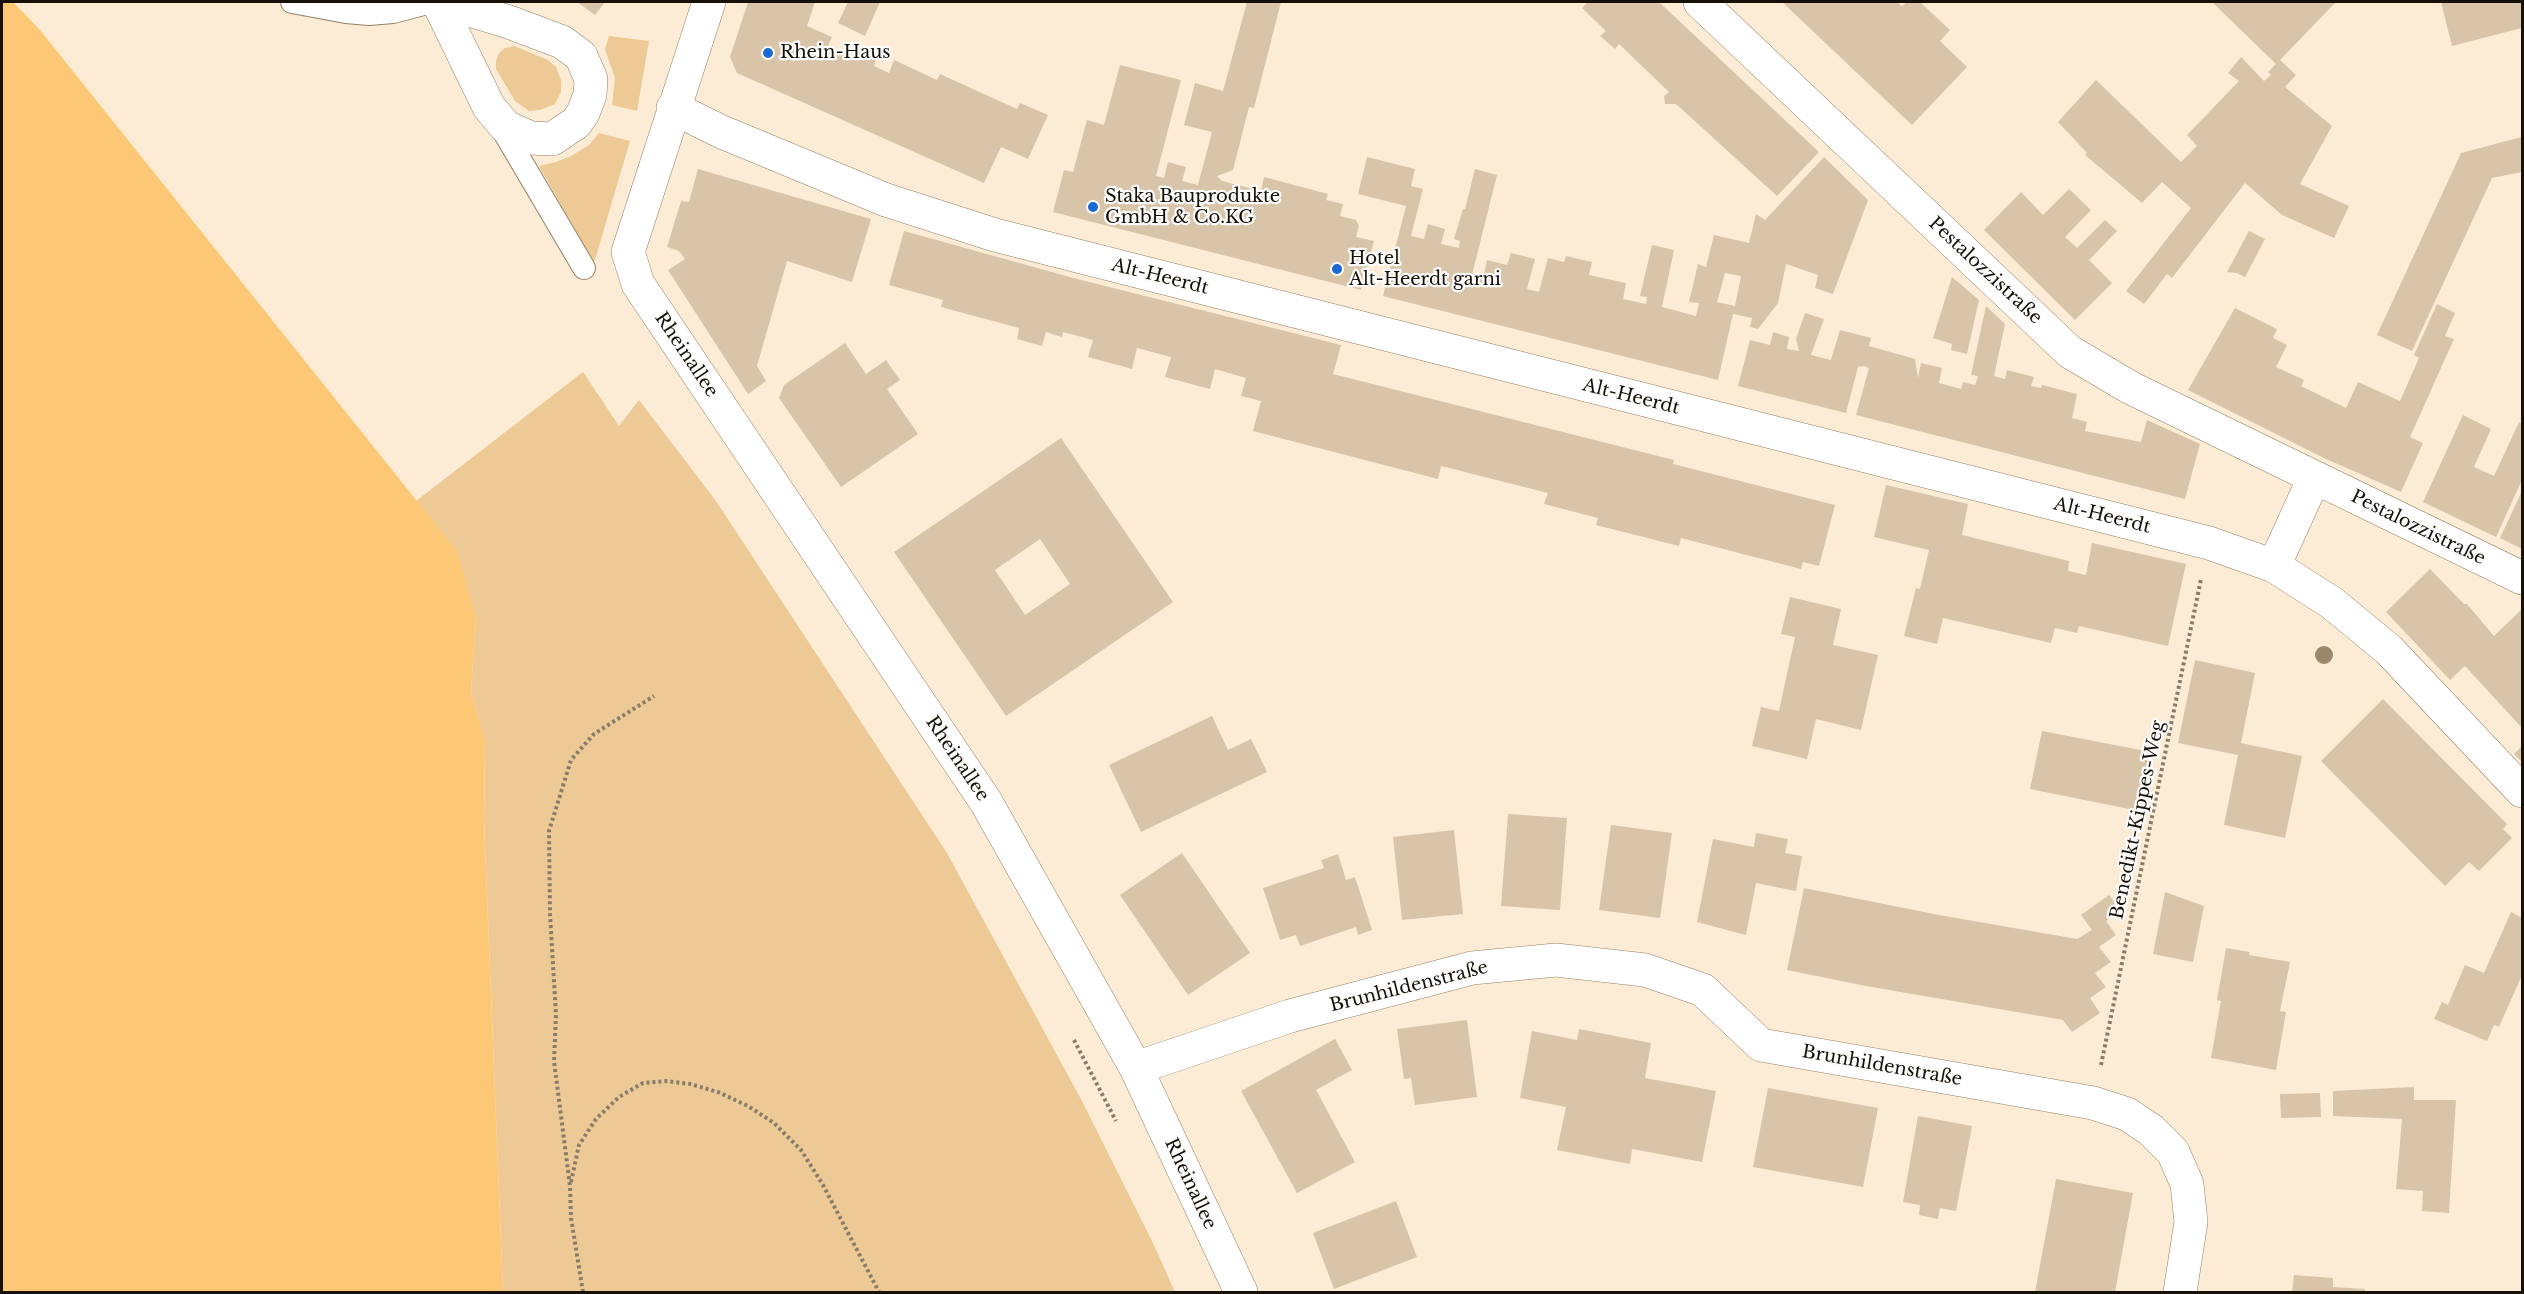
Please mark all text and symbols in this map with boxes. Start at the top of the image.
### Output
place label: Rhein-Haus [780,42,890,64]
marker: Rhein-Haus [761,46,775,60]
place label: Staka Bauprodukte GmbH & Co.KG [1105,186,1280,228]
marker: Staka Bauprodukte GmbH & Co.KG [1086,200,1100,214]
street label: Pestalozzistraße [1924,213,2046,329]
place label: Hotel Alt-Heerdt garni [1349,248,1501,290]
street label: Alt-Heerdt [1109,255,1211,299]
marker: Hotel Alt-Heerdt garni [1330,262,1344,276]
street label: Rheinallee [650,308,722,402]
street label: Alt-Heerdt [1580,375,1682,419]
street label: Pestalozzistraße [2347,486,2489,570]
street label: Alt-Heerdt [2051,494,2153,538]
street label: Rheinallee [921,712,993,806]
street label: Benedikt-Kippes-Weg [2106,719,2170,921]
street label: Brunhildenstraße [1328,957,1490,1017]
street label: Brunhildenstraße [1800,1041,1964,1091]
street label: Rheinallee [1160,1135,1220,1233]

